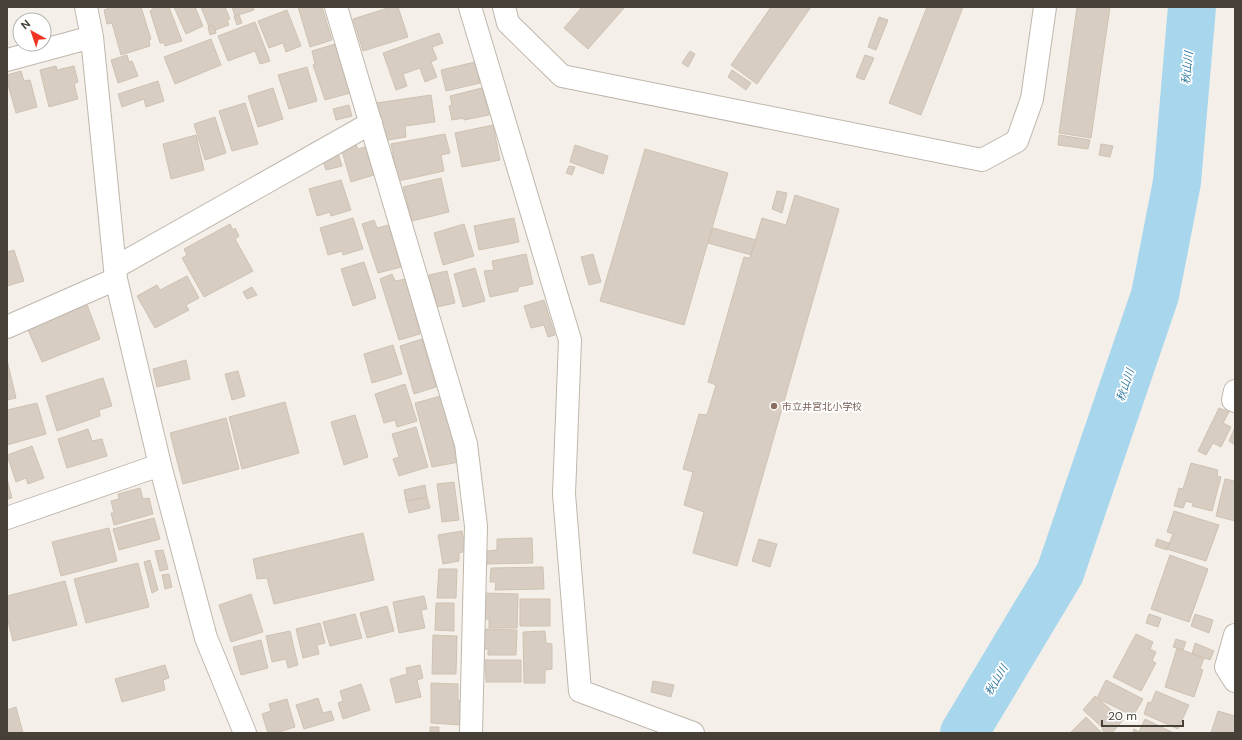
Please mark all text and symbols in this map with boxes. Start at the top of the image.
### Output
north arrow [12,12,52,52]
text: N [18,16,33,32]
water label: 秋山川 [1179,50,1195,85]
water label: 秋山川 [1113,366,1137,403]
place label: 市立井宮北小学校 [782,400,862,413]
marker: 市立井宮北小学校 [769,401,779,411]
water label: 秋山川 [982,661,1011,698]
scale bar [1102,702,1183,728]
text: 20 m [1108,708,1137,724]

